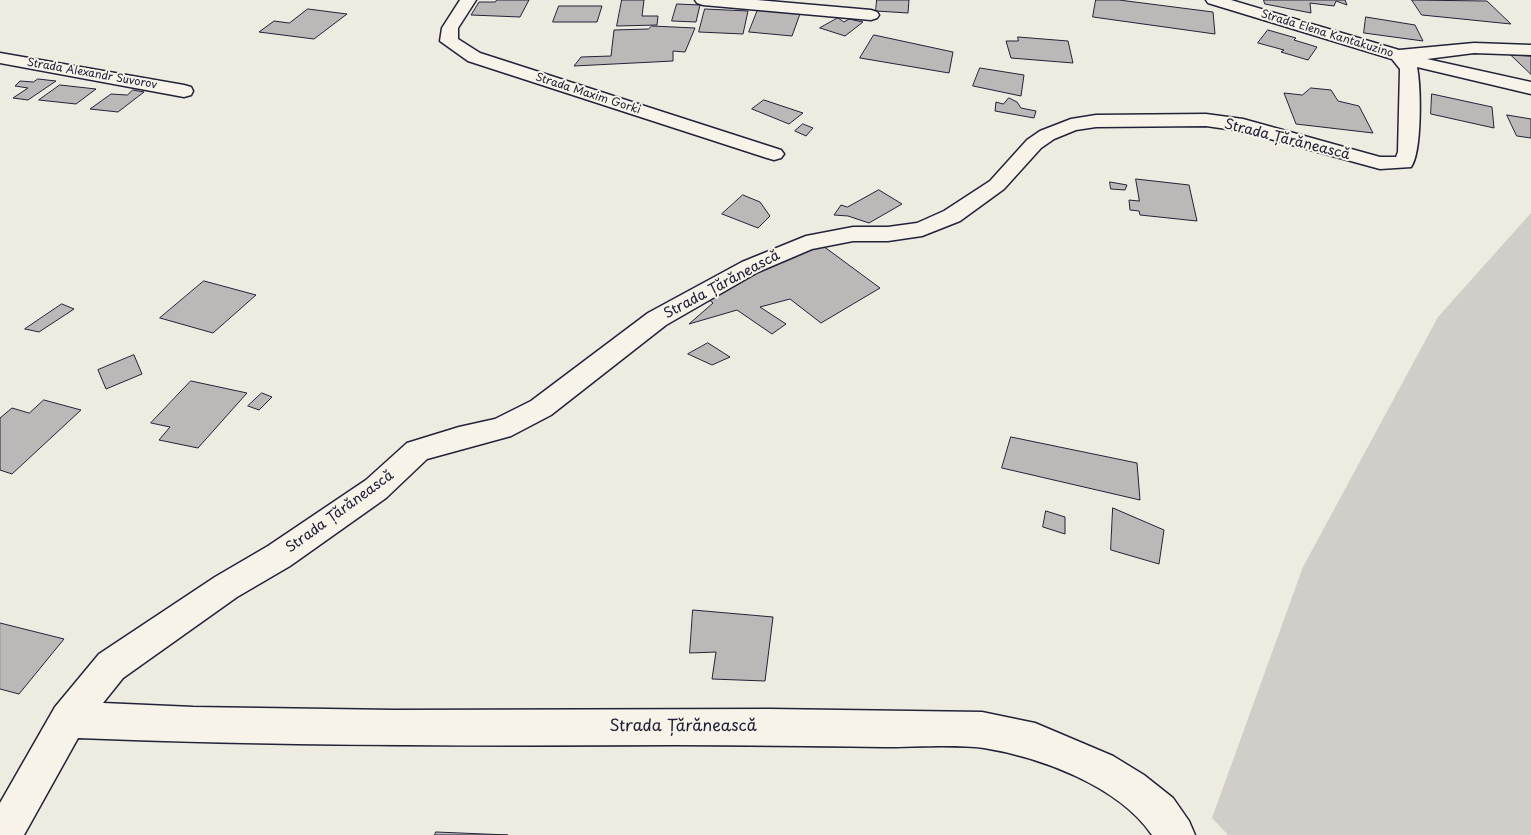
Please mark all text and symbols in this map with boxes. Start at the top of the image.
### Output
street label: Strada Elena Kantakuzino [1259,8,1395,60]
street label: Strada Alexandr Suvorov [26,56,158,92]
street label: Strada Maxim Gorki [534,71,642,117]
street label: Strada Țărănească [1222,116,1352,164]
street label: Strada Țărănească [661,247,783,323]
street label: Strada Țărănească [283,467,397,557]
street label: Strada Țărănească [609,717,757,737]

